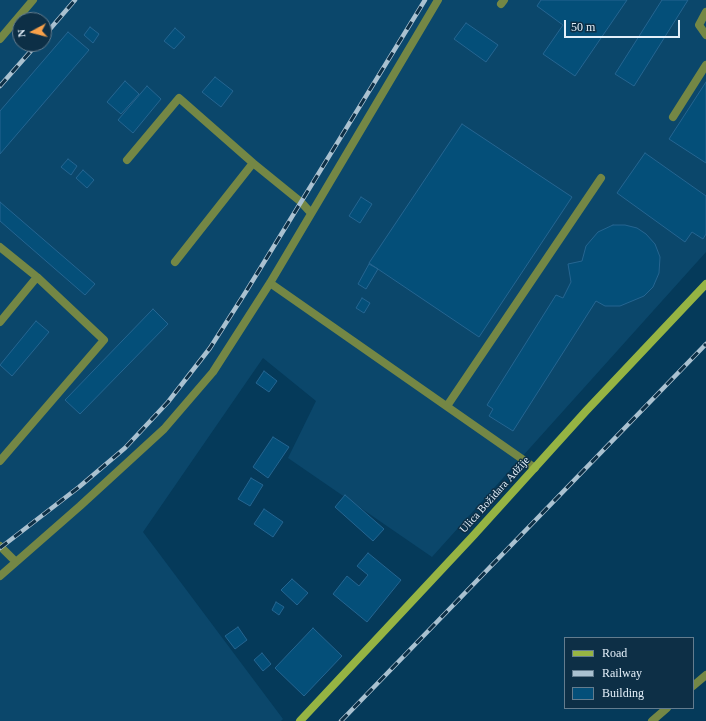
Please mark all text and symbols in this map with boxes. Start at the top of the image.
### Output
north arrow [12,12,52,52]
scale bar [566,12,682,38]
text: 50 m [571,20,595,34]
text: N [15,29,28,38]
street label: Ulica Božidara Adžije [457,454,533,536]
legend [564,637,694,709]
text: Road [602,646,627,660]
text: Railway [602,666,642,680]
text: Building [602,686,644,700]

